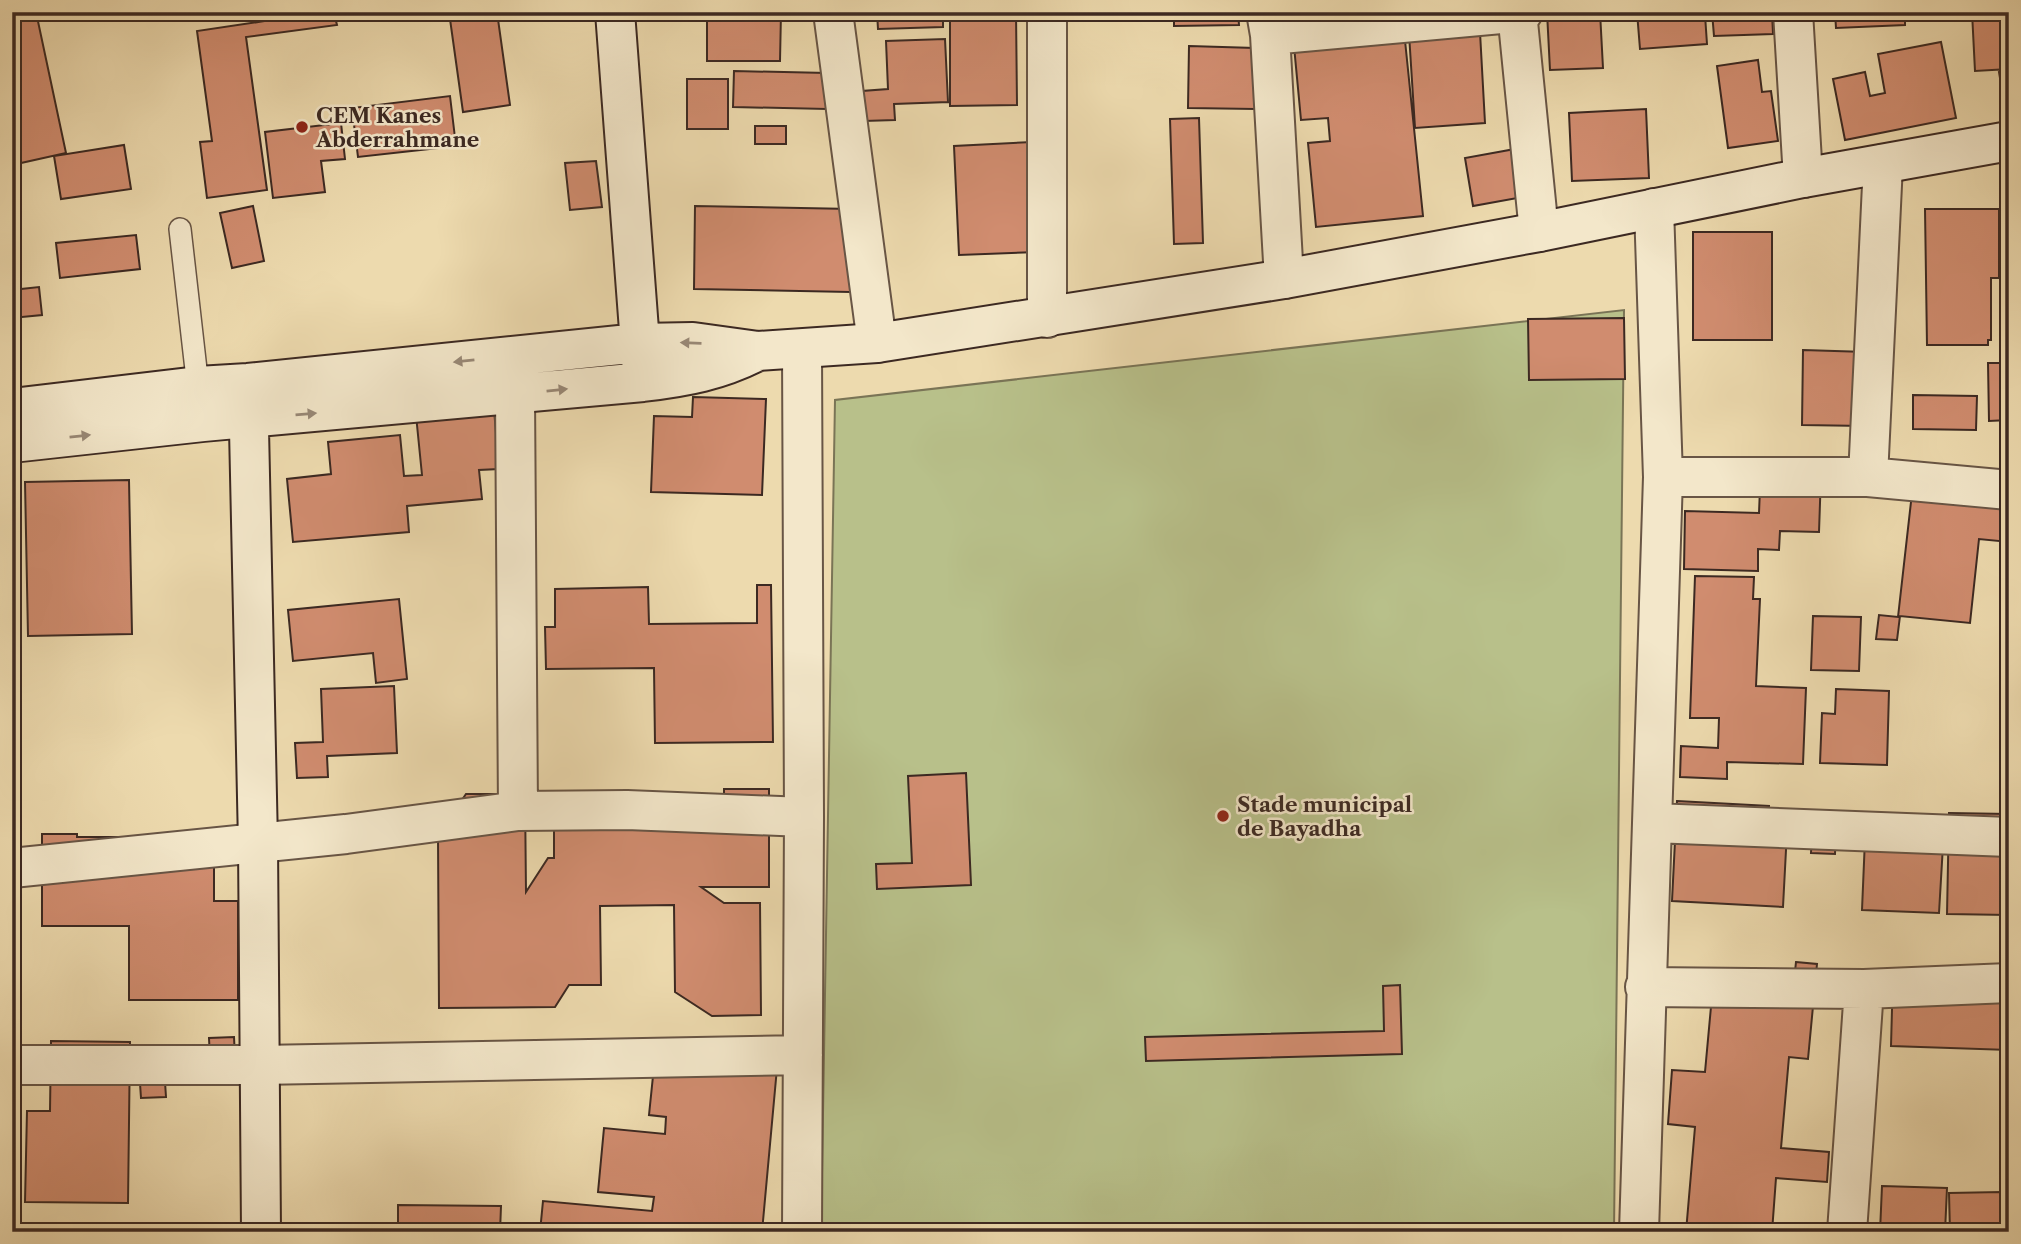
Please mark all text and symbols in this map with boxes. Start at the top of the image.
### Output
place label: CEM Kanes Abderrahmane [315,103,479,152]
marker: CEM Kanes Abderrahmane [294,119,310,135]
one-way arrow [680,337,702,348]
one-way arrow [453,356,475,367]
one-way arrow [547,385,569,396]
one-way arrow [296,408,318,419]
one-way arrow [69,430,91,441]
place label: Stade municipal de Bayadha [1237,792,1412,841]
marker: Stade municipal de Bayadha [1215,808,1231,824]

